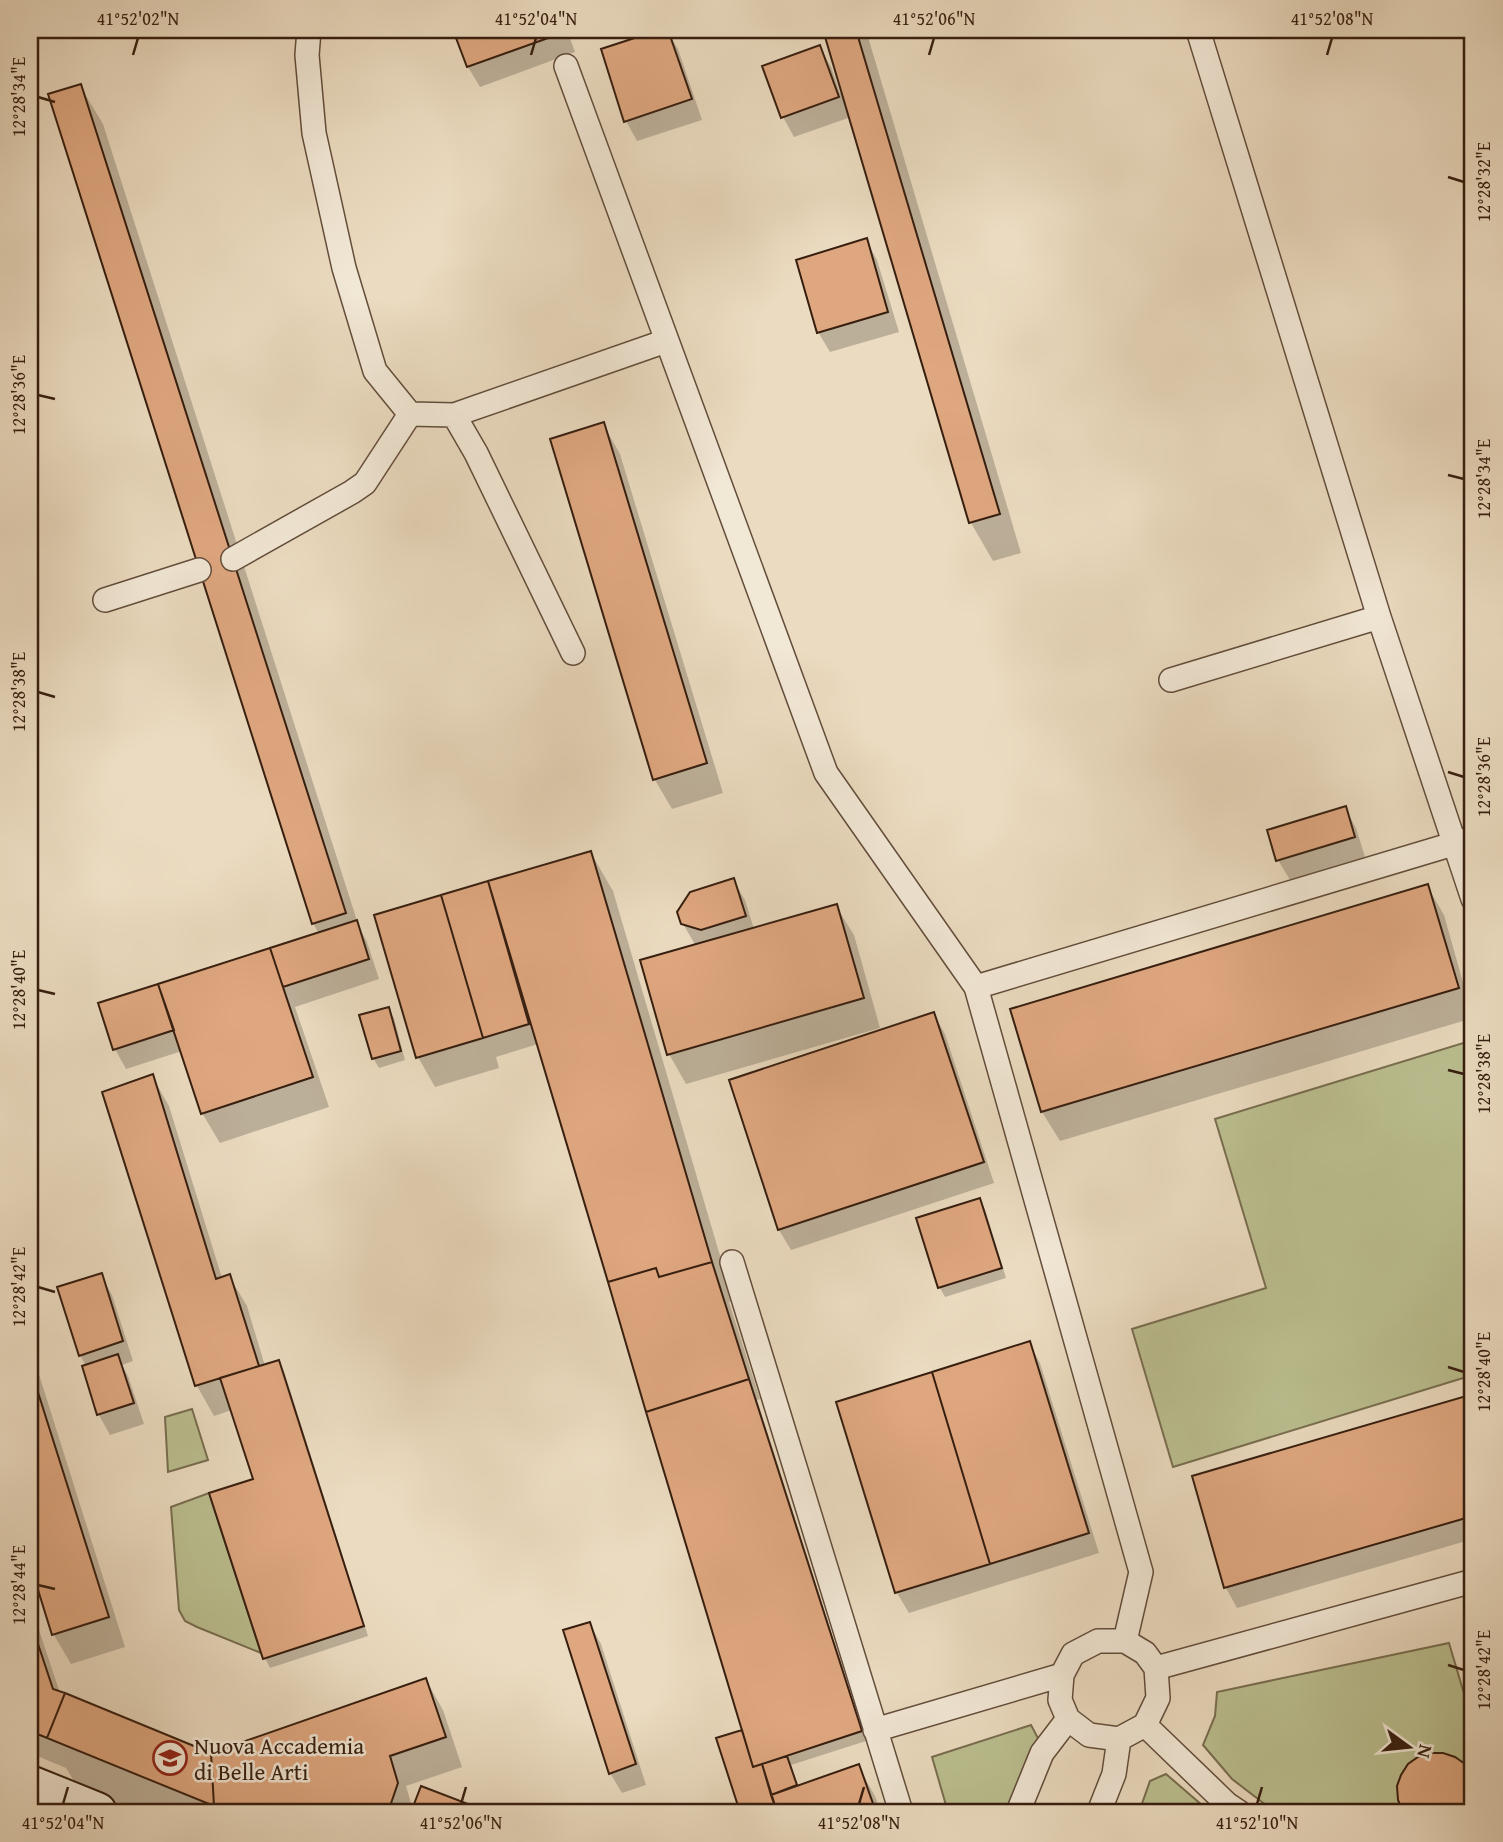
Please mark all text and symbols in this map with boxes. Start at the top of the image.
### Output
text: 41°52'02"N [97,5,180,32]
text: 41°52'04"N [495,5,578,32]
text: 41°52'06"N [893,5,976,32]
text: 41°52'08"N [1291,5,1374,32]
text: 12°28'34"E [5,57,32,137]
text: 12°28'32"E [1470,142,1497,222]
text: 12°28'36"E [5,355,32,435]
text: 12°28'34"E [1470,439,1497,519]
text: 12°28'38"E [5,652,32,732]
text: 12°28'36"E [1470,737,1497,817]
text: 12°28'40"E [5,950,32,1030]
text: 12°28'38"E [1470,1034,1497,1114]
text: 12°28'42"E [5,1247,32,1327]
text: 12°28'40"E [1470,1332,1497,1412]
text: 12°28'44"E [5,1545,32,1625]
text: 12°28'42"E [1470,1630,1497,1710]
north arrow [1374,1713,1444,1783]
place label: Nuova Accademia di Belle Arti [194,1729,364,1788]
school or university icon: Nuova Accademia di Belle Arti [151,1739,189,1777]
text: N [1410,1742,1441,1761]
text: 41°52'04"N [22,1809,105,1836]
text: 41°52'06"N [420,1809,503,1836]
text: 41°52'08"N [818,1809,901,1836]
text: 41°52'10"N [1216,1809,1299,1836]

